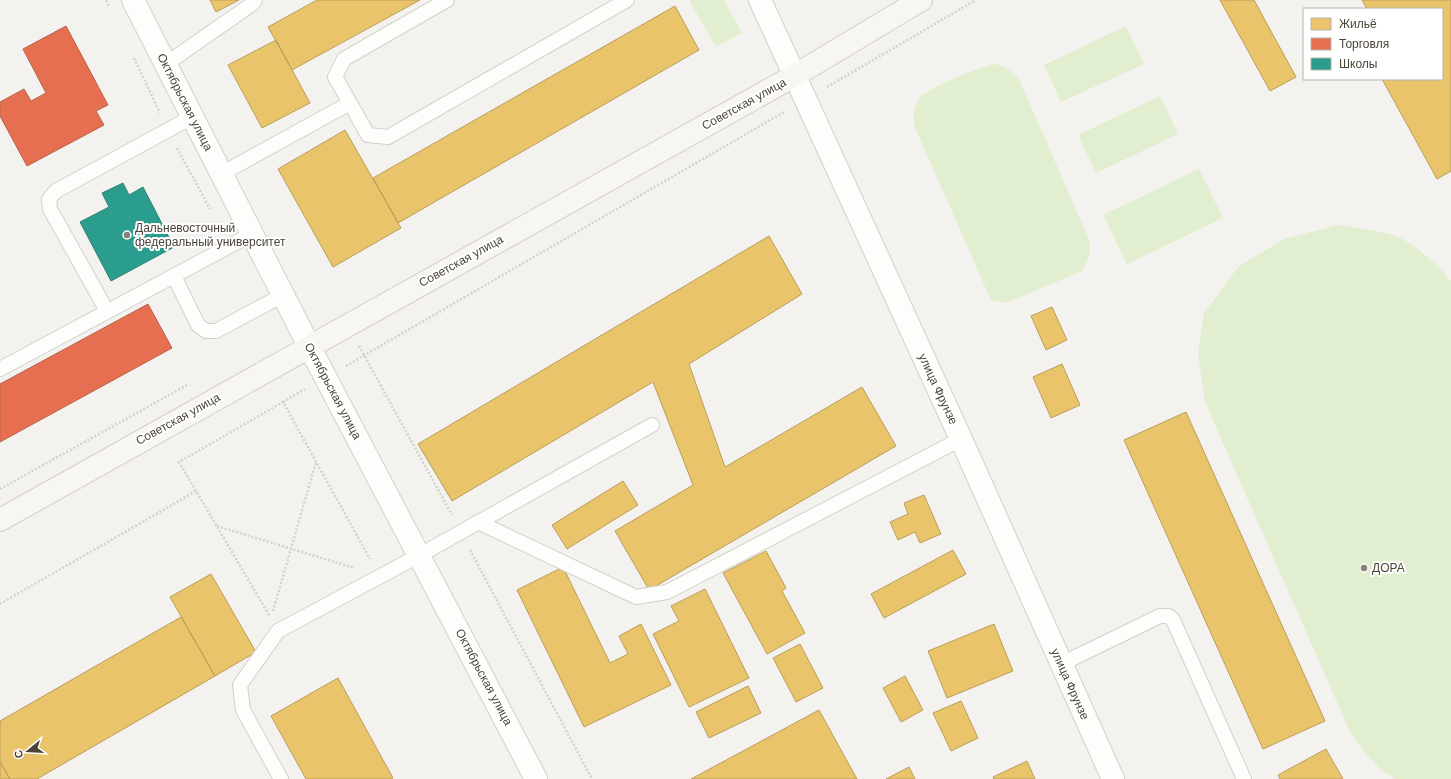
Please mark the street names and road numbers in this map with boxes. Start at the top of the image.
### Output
street label: Октябрьская улица [153,51,217,154]
street label: Советская улица [699,74,789,134]
street label: Советская улица [416,231,506,291]
street label: Октябрьская улица [301,340,365,442]
street label: улица Фрунзе [915,351,962,427]
street label: Советская улица [133,389,223,449]
street label: Октябрьская улица [452,626,516,728]
street label: улица Фрунзе [1047,646,1093,722]

